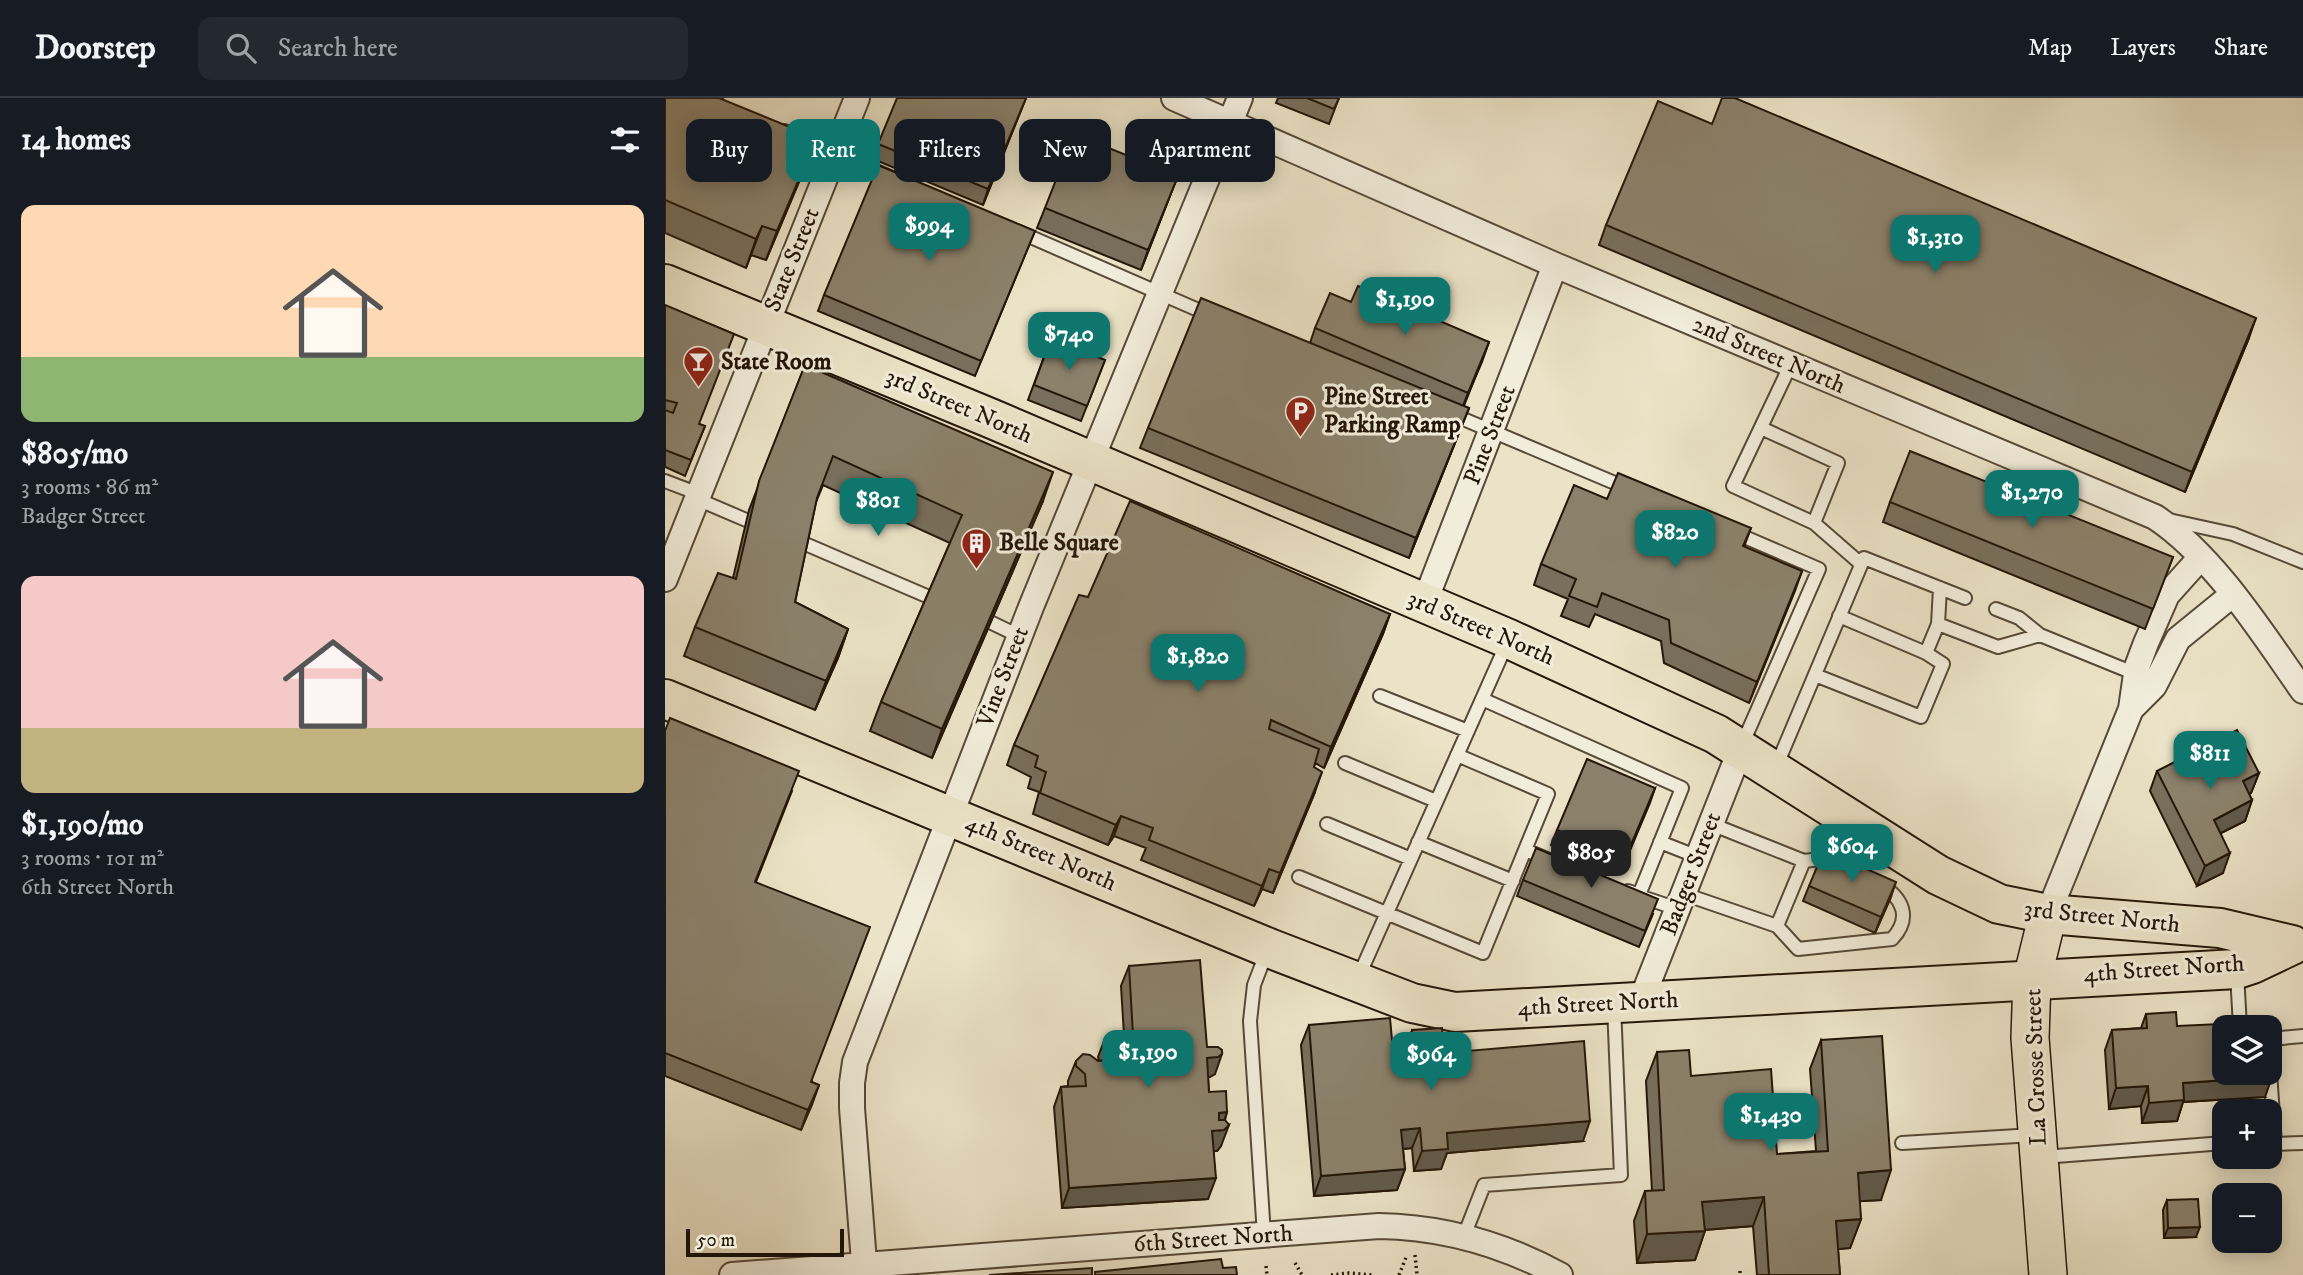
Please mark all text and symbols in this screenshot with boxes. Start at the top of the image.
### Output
search box [198,17,688,80]
text: Doorstep [35,28,156,69]
icon: search [222,29,260,67]
text: Search here [278,32,398,65]
text: Map [2028,33,2072,63]
text: Layers [2110,33,2176,63]
text: Share [2214,33,2268,63]
chip: Buy [686,119,772,182]
chip: Rent [786,119,880,182]
chip: Filters [894,119,1005,182]
chip: New [1019,119,1111,182]
chip: Apartment [1125,119,1275,182]
icon: filters [606,121,644,159]
text: 14 homes [21,122,131,159]
street label: State Street [757,203,827,317]
pin: $994 [888,204,970,263]
text: $994 [905,211,953,240]
pin: $1,310 [1878,216,1992,275]
text: $1,310 [1907,223,1963,252]
icon: home [270,250,396,376]
pin: $1,190 [1348,278,1462,337]
text: $1,190 [1375,285,1435,314]
street label: 2nd Street North [1688,309,1850,401]
pin: $740 [1028,313,1110,372]
text: $740 [1044,320,1094,349]
bar icon: State Room [681,345,715,389]
place label: State Room [721,347,831,377]
street label: 3rd Street North [881,362,1037,451]
street label: Pine Street [1457,381,1523,489]
place label: Pine Street Parking Ramp [1324,382,1461,440]
parking icon: Pine Street Parking Ramp [1284,394,1318,438]
text: $805/mo [21,436,128,473]
pin: $1,270 [1975,470,2089,530]
text: 3 rooms · 86 m² [21,473,158,502]
pin: $801 [837,478,919,538]
text: $1,270 [2001,478,2063,507]
text: $801 [856,486,900,515]
text: Badger Street [21,502,145,531]
pin: $820 [1634,510,1716,570]
text: $820 [1651,518,1699,547]
building icon: Belle Square [959,526,993,570]
place label: Belle Square [999,528,1119,558]
street label: 3rd Street North [1403,584,1559,673]
icon: home [270,621,396,747]
street label: Vine Street [970,622,1036,733]
pin: $1,820 [1141,634,1255,694]
text: $1,820 [1167,642,1229,671]
pin: $811 [2169,732,2251,791]
text: $811 [2190,739,2230,768]
text: $1,190/mo [21,807,144,844]
street label: 4th Street North [961,808,1121,898]
street label: Badger Street [1654,808,1728,940]
pin: $604 [1811,824,1893,884]
pin: $805 [1550,830,1632,890]
text: $604 [1827,832,1877,861]
text: $805 [1567,838,1615,867]
text: 3 rooms · 101 m² [21,844,164,873]
text: 6th Street North [21,873,174,902]
street label: 3rd Street North [2022,894,2182,940]
street label: 4th Street North [2083,948,2246,990]
street label: 4th Street North [1517,985,1680,1023]
street label: La Crosse Street [2018,988,2054,1146]
map controls [2212,1015,2282,1253]
button: layers [2212,1015,2282,1085]
pin: $1,190 [1091,1030,1205,1090]
pin: $964 [1390,1032,1472,1092]
text: $1,190 [1118,1038,1178,1067]
text: $964 [1406,1040,1456,1069]
pin: $1,430 [1714,1094,1828,1153]
button: + [2212,1099,2282,1169]
text: $1,430 [1740,1101,1802,1130]
button: − [2212,1183,2282,1253]
street label: 6th Street North [1132,1218,1294,1260]
scale bar [686,1226,843,1258]
text: 50 m [697,1229,735,1252]

